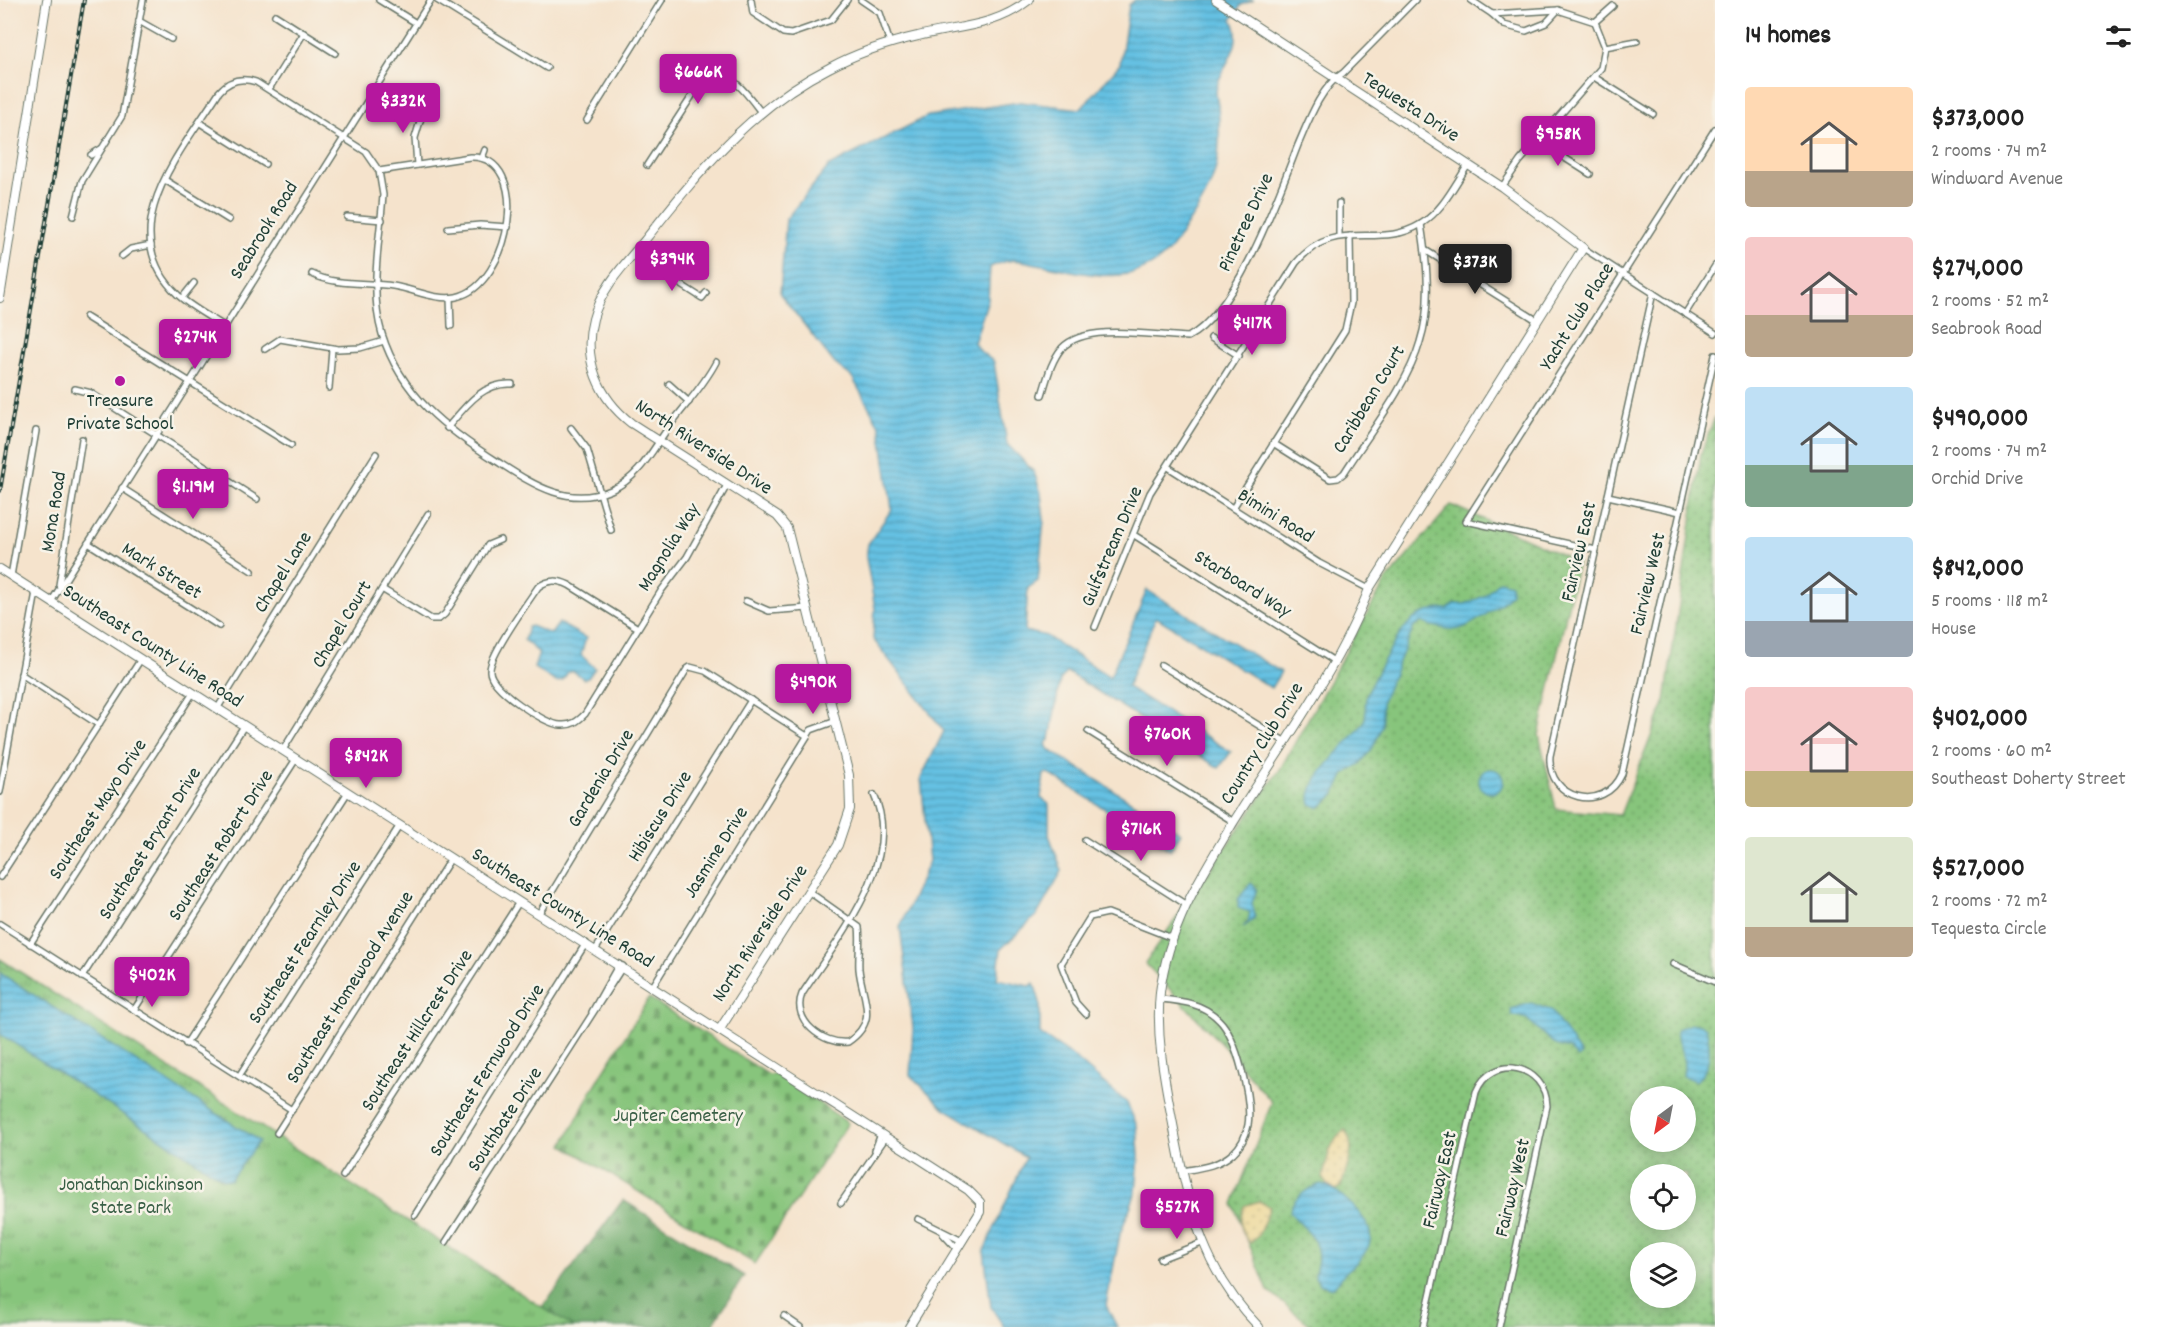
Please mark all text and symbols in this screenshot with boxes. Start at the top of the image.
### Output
text: 14 homes [1745,18,1831,55]
icon: filters [2102,20,2135,53]
pin: $666K [656,54,740,105]
text: $666K [674,59,722,87]
street label: Tequesta Drive [1356,66,1465,150]
pin: $332K [361,83,445,134]
text: $332K [380,88,426,116]
text: $373,000 [1931,101,2025,138]
icon: home [1793,111,1865,183]
pin: $958K [1516,116,1600,167]
text: $958K [1535,121,1581,149]
text: 2 rooms · 74 m² [1931,138,2047,166]
text: Windward Avenue [1931,166,2063,194]
street label: Pinetree Drive [1212,169,1282,277]
street label: Seabrook Road [224,176,306,286]
pin: $394K [630,241,714,292]
pin: $373K [1433,244,1517,295]
text: $394K [649,246,695,274]
text: $373K [1453,249,1497,277]
text: $274,000 [1931,251,2024,288]
street label: Yacht Club Place [1534,258,1622,376]
icon: home [1793,261,1865,333]
text: 2 rooms · 52 m² [1931,288,2049,316]
pin: $417K [1210,305,1294,356]
text: $417K [1232,310,1272,338]
text: Seabrook Road [1931,316,2042,344]
pin: $274K [153,319,237,370]
text: $274K [173,324,217,352]
street label: Caribbean Court [1327,341,1413,459]
marker: Treasure Private School [113,374,127,388]
place label: Treasure Private School [66,388,174,439]
street label: North Riverside Drive [629,393,777,503]
text: $490,000 [1931,401,2029,438]
icon: home [1793,411,1865,483]
text: 2 rooms · 74 m² [1931,438,2047,466]
text: Orchid Drive [1931,466,2023,494]
pin: $1.19M [144,469,242,520]
street label: Mona Road [35,470,75,554]
text: $1.19M [171,474,215,502]
street label: Gulfstream Drive [1075,482,1151,612]
street label: Bimini Road [1231,482,1319,552]
street label: Magnolia Way [632,498,709,598]
street label: Fairview East [1555,499,1605,605]
street label: Chapel Lane [248,527,320,619]
street label: Fairview West [1624,530,1674,638]
street label: Mark Street [115,536,207,608]
street label: Starboard Way [1188,544,1297,627]
text: $842,000 [1931,551,2024,588]
icon: home [1793,561,1865,633]
street label: Chapel Court [306,576,380,674]
street label: Southeast County Line Road [56,578,248,716]
text: 5 rooms · 118 m² [1931,588,2048,616]
text: House [1931,616,1976,644]
pin: $490K [771,664,855,715]
text: $490K [789,669,837,697]
street label: Country Club Drive [1214,677,1312,810]
text: $402,000 [1931,701,2028,738]
icon: home [1793,711,1865,783]
pin: $760K [1125,716,1209,767]
text: $760K [1143,721,1191,749]
street label: Gardenia Drive [562,724,643,834]
street label: Southeast Mayo Drive [43,734,155,886]
pin: $842K [324,738,408,789]
text: 2 rooms · 60 m² [1931,738,2052,766]
text: $842K [344,743,388,771]
street label: Southeast Bryant Drive [93,762,209,926]
street label: Southeast Robert Drive [162,765,282,927]
street label: Hibiscus Drive [622,766,700,868]
text: Southeast Doherty Street [1931,766,2126,794]
street label: Jasmine Drive [678,801,756,904]
pin: $716K [1099,811,1183,862]
text: $716K [1120,816,1162,844]
street label: Southeast County Line Road [466,841,658,977]
text: $527,000 [1931,851,2025,888]
street label: Southeast Fearnley Drive [243,856,370,1030]
street label: North Riverside Drive [706,860,816,1008]
icon: home [1793,861,1865,933]
street label: Southeast Homewood Avenue [280,886,422,1090]
text: 2 rooms · 72 m² [1931,888,2047,916]
text: Tequesta Circle [1931,916,2046,944]
street label: Southeast Hillcrest Drive [355,944,481,1117]
pin: $402K [110,957,194,1008]
text: $402K [128,962,176,990]
street label: Southeast Fernwood Drive [423,979,553,1163]
street label: Southbate Drive [462,1062,551,1178]
north arrow [1630,1086,1696,1152]
map controls [1630,1086,1696,1308]
park label: Jupiter Cemetery [613,1103,744,1131]
street label: Fairway East [1416,1129,1466,1231]
street label: Fairway West [1489,1136,1539,1240]
button: locate [1630,1164,1696,1230]
park label: Jonathan Dickinson State Park [59,1172,203,1223]
pin: $527K [1135,1189,1219,1240]
text: $527K [1154,1194,1200,1222]
button: layers [1630,1242,1696,1308]

